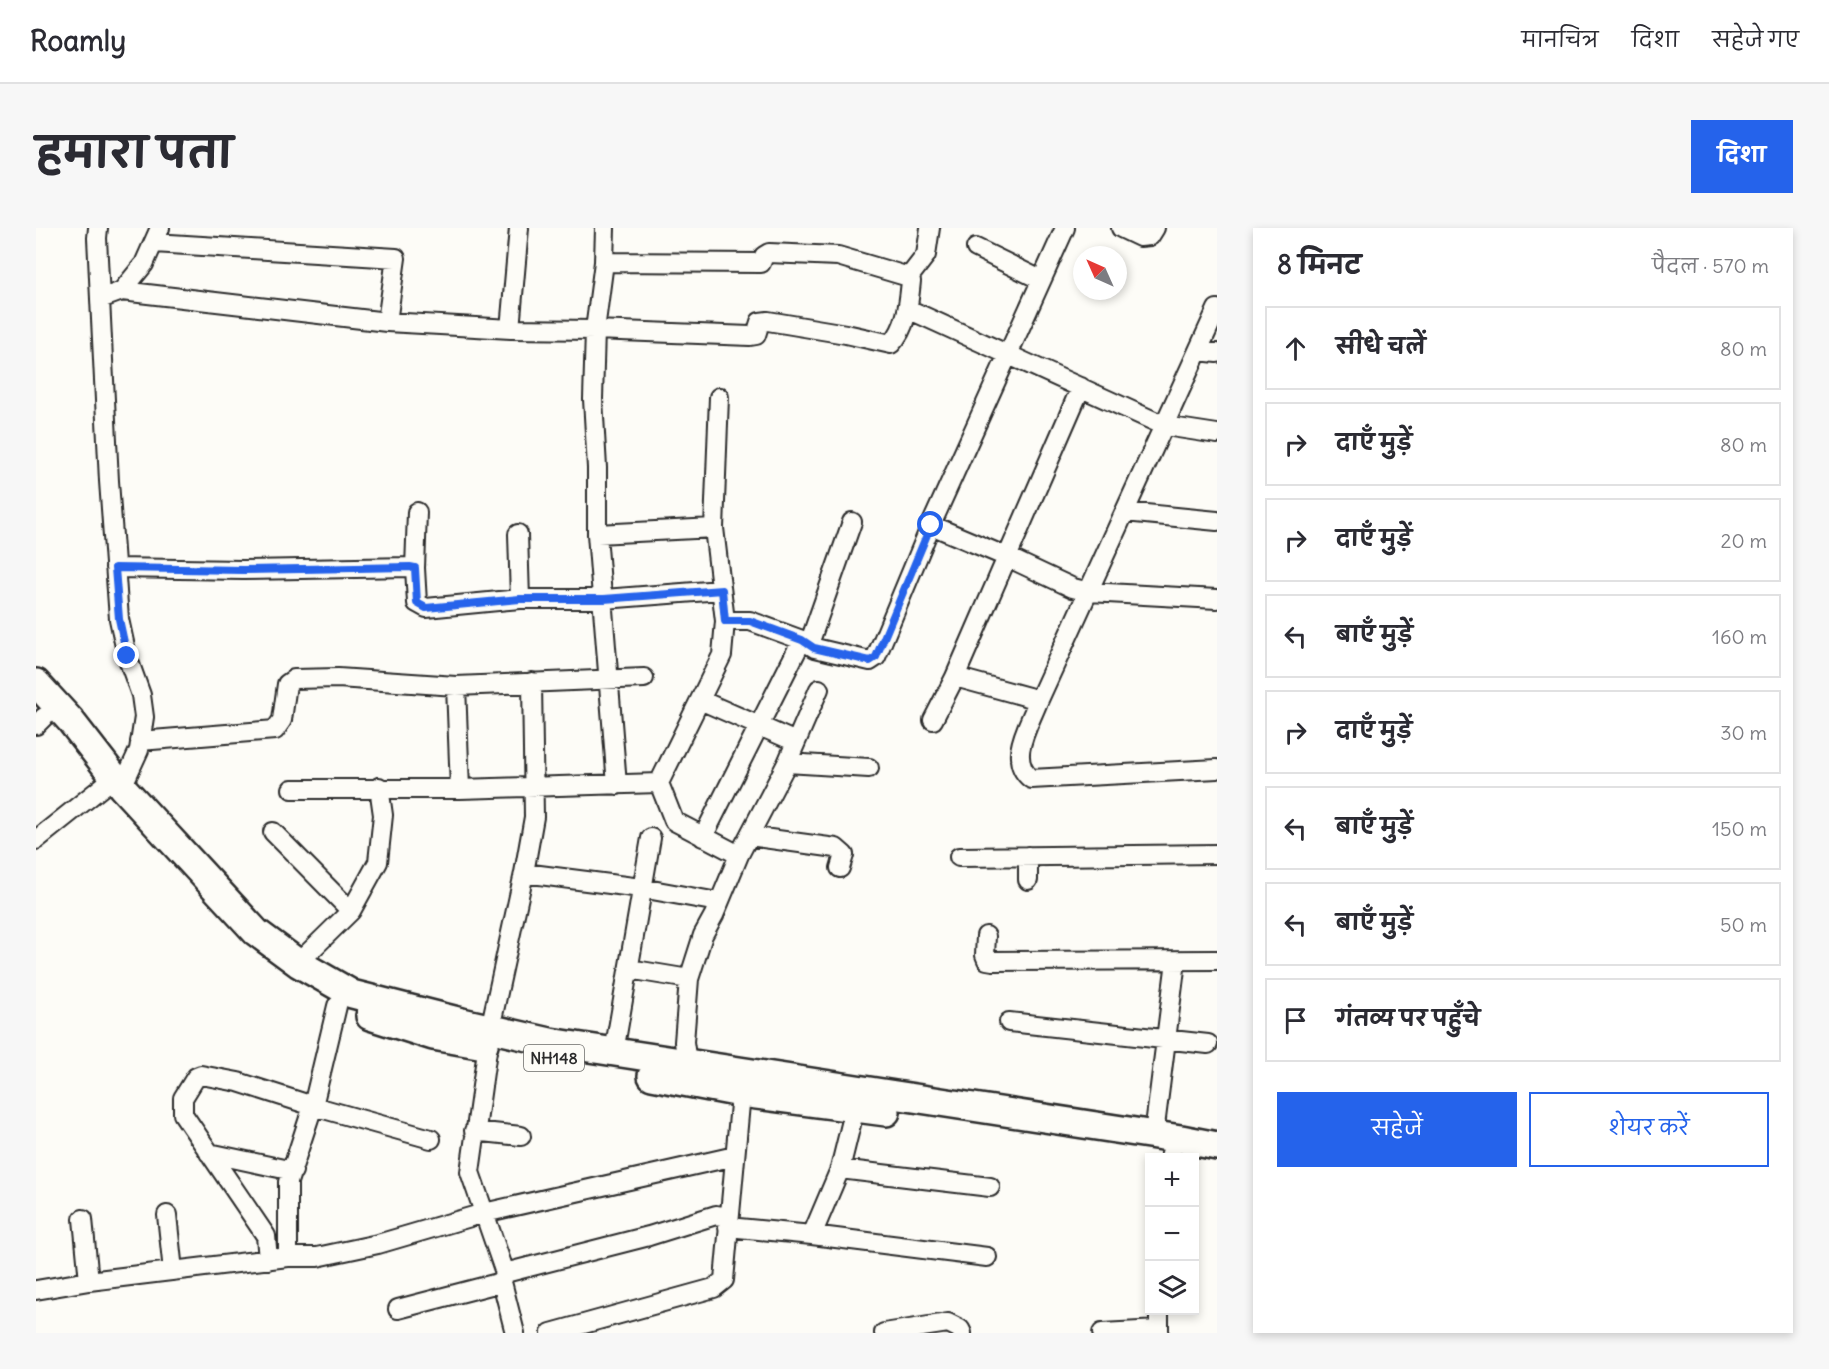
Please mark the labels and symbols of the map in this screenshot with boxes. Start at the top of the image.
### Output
north arrow [1073,246,1127,300]
route start [917,511,943,537]
route end [113,642,139,668]
road number: NH148 [524,1045,584,1071]

